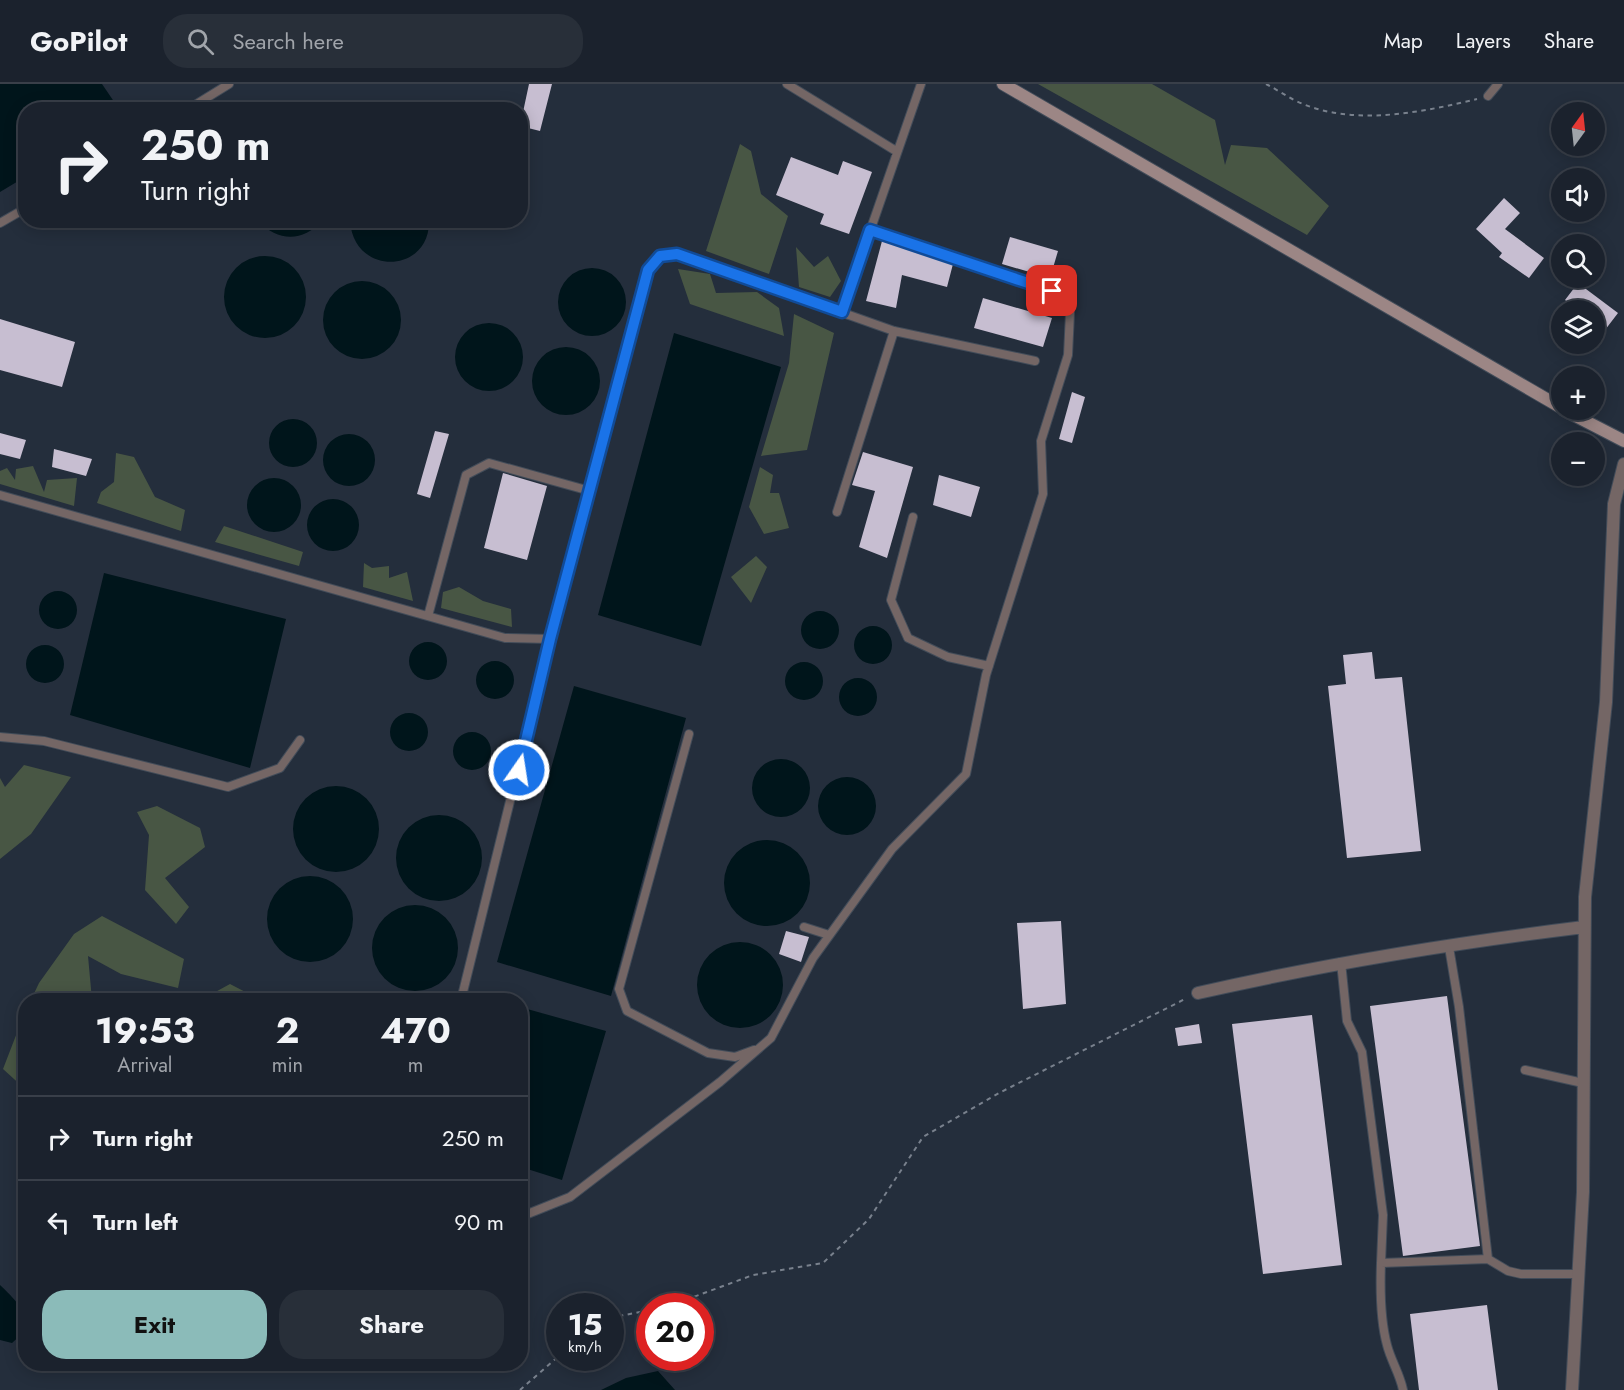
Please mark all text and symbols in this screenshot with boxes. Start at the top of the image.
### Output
search box [163,14,583,68]
text: GoPilot [30,21,127,62]
icon: search [184,25,217,58]
text: Search here [232,25,344,57]
text: Map [1384,26,1423,56]
text: Layers [1456,26,1511,56]
text: Share [1544,26,1594,56]
north arrow [1551,102,1605,156]
map controls [1551,102,1605,486]
text: 250 m [141,115,271,176]
icon: right [42,126,120,204]
button: sound [1551,168,1605,222]
text: Turn right [141,171,249,210]
button: search [1551,234,1605,288]
pin [1026,265,1077,316]
icon: arrive [1035,274,1068,307]
button: layers [1551,300,1605,354]
button: + [1551,366,1605,420]
button: − [1551,432,1605,486]
position arrow [487,738,551,802]
text: 19:53 [95,1004,195,1056]
text: 2 [276,1004,299,1056]
text: 470 [380,1004,451,1056]
text: Arrival [117,1051,172,1080]
text: min [272,1051,303,1080]
text: m [408,1051,423,1080]
icon: right [42,1122,75,1155]
text: Turn right [93,1122,193,1154]
text: 250 m [442,1122,504,1154]
icon: left [42,1206,75,1239]
text: Turn left [93,1206,178,1238]
text: 90 m [454,1206,504,1238]
button: Exit [42,1290,267,1359]
button: Share [279,1290,504,1359]
speed limit sign: 20 [636,1293,714,1371]
text: 15 [568,1303,602,1346]
text: km/h [568,1336,602,1358]

